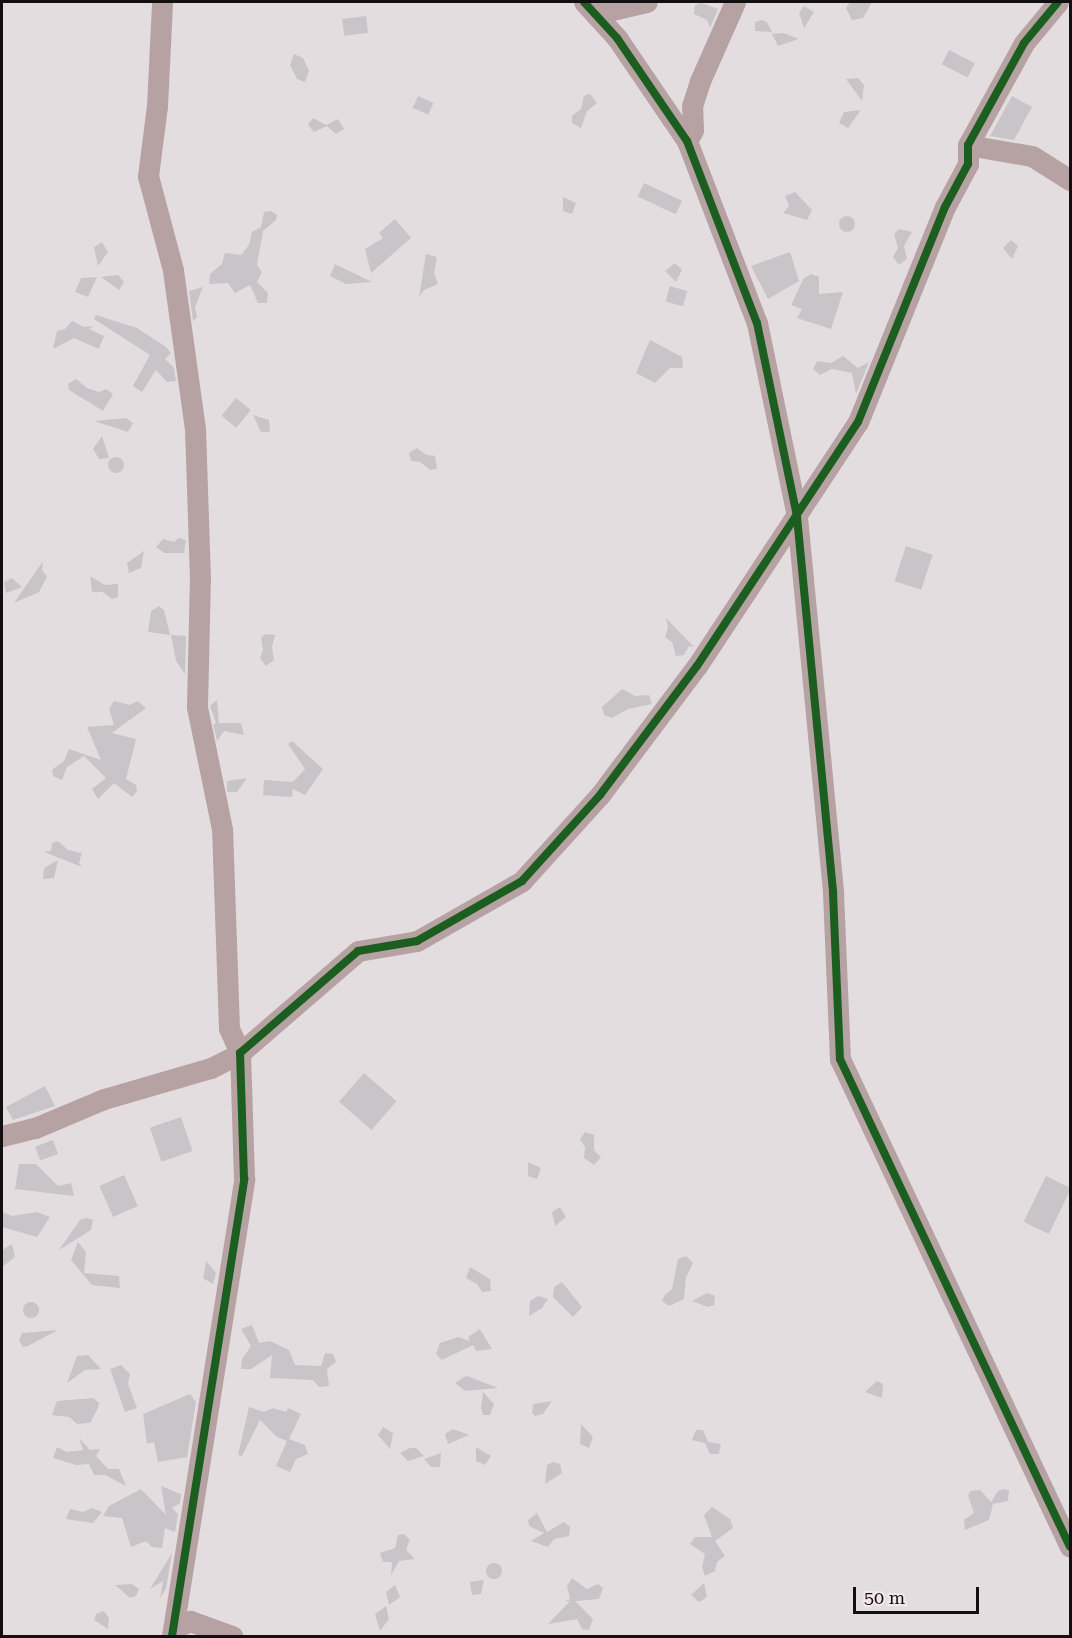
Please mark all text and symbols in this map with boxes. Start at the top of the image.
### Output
scale bar [856,1575,982,1613]
text: 50 m [864,1587,905,1608]

